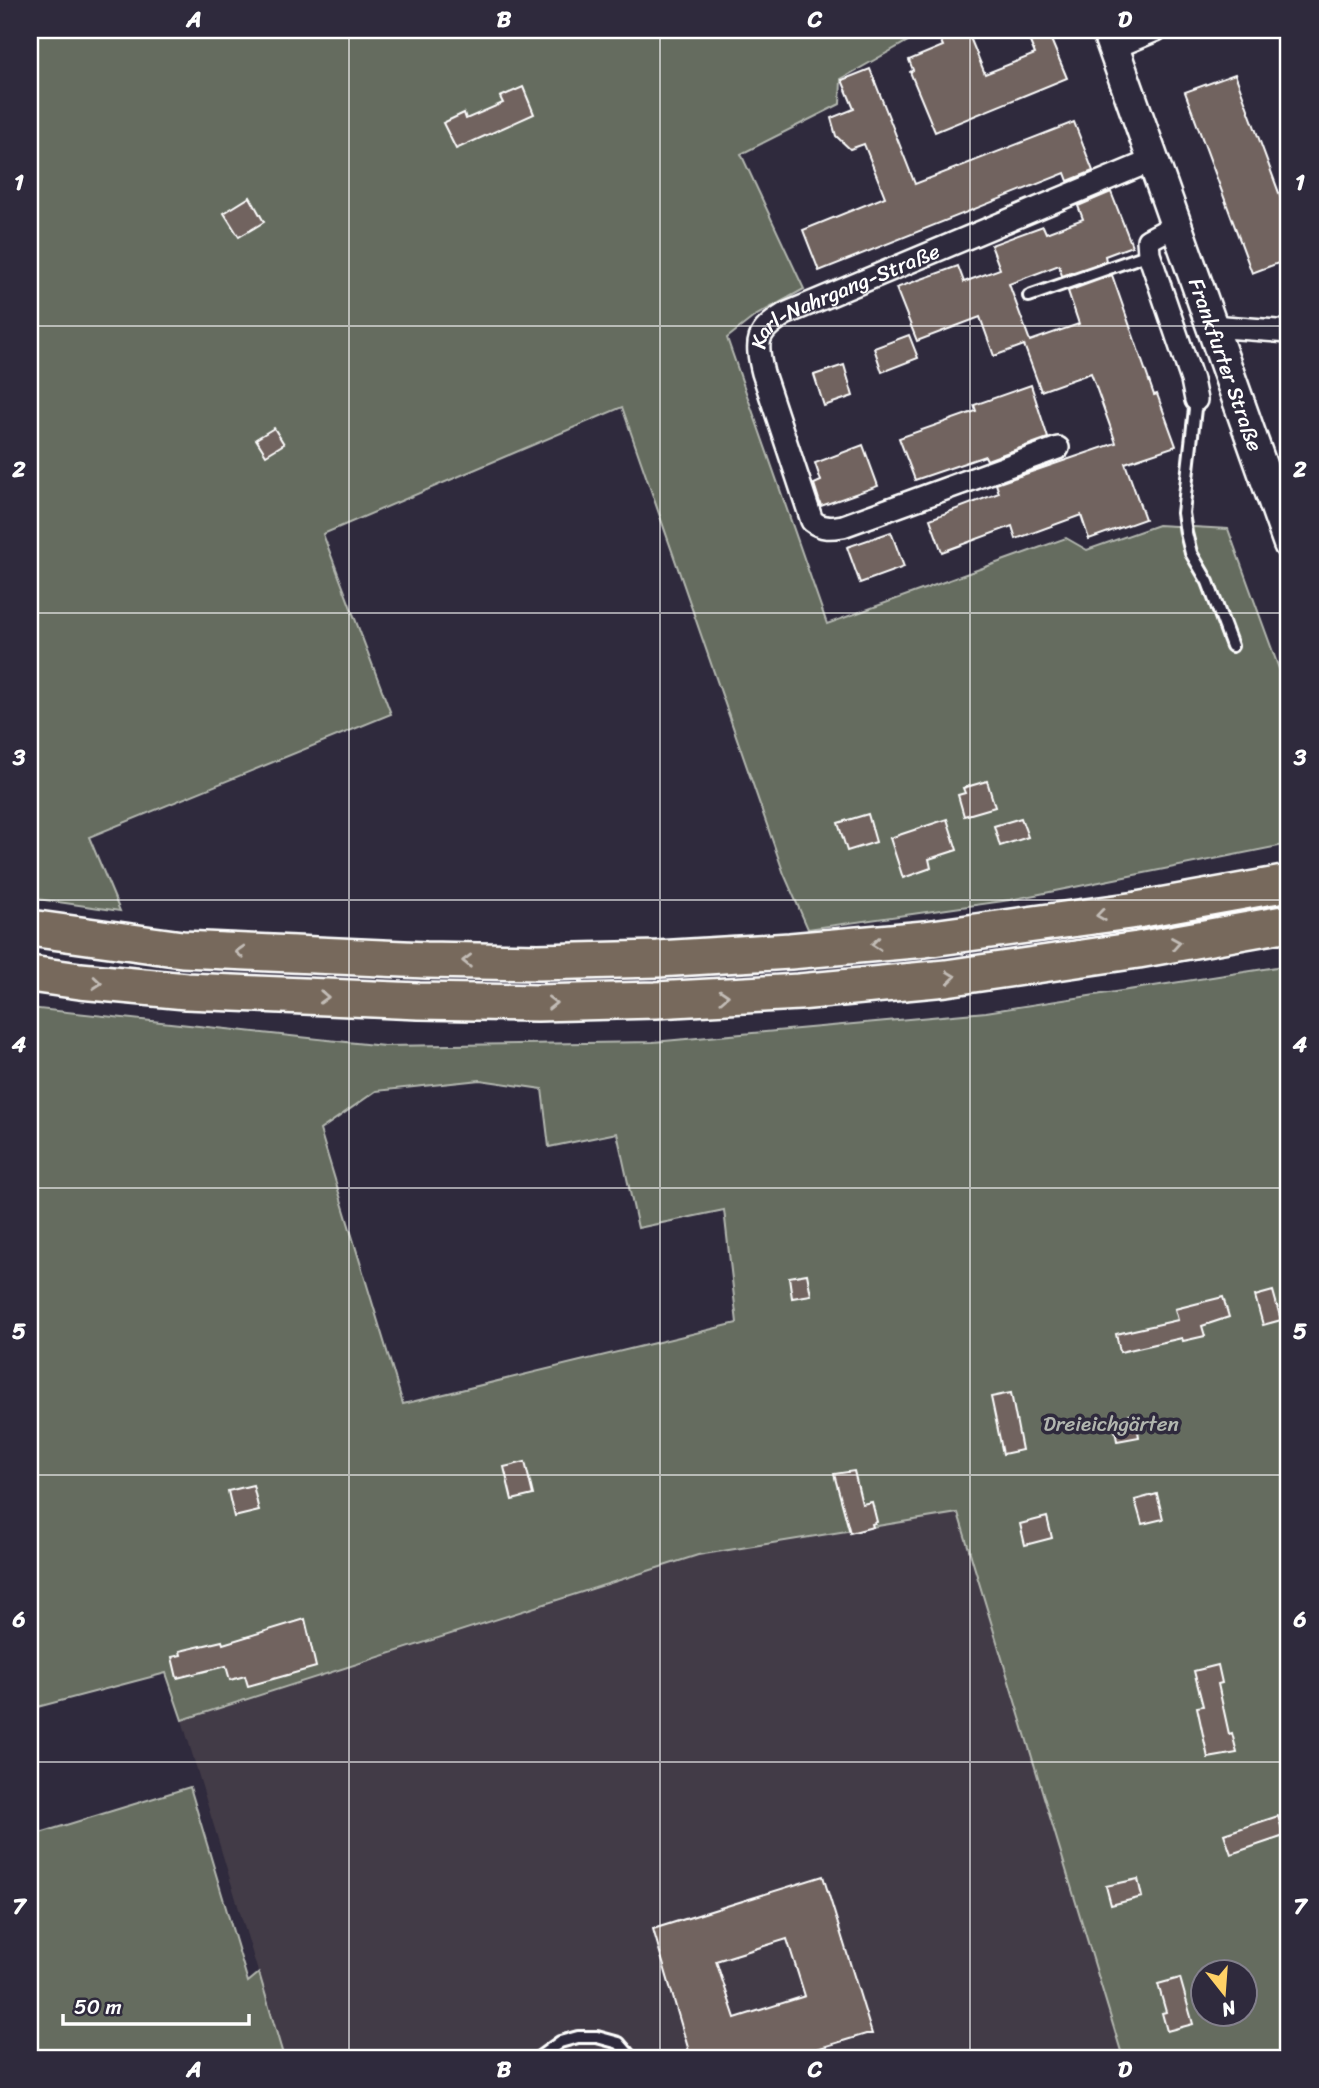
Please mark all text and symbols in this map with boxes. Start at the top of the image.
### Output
text: A [185,0,202,40]
text: B [497,0,512,40]
text: C [807,0,823,40]
text: D [1118,0,1133,40]
text: 1 [14,162,24,203]
text: 1 [1295,162,1305,203]
street label: Karl-Nahrgang-Straße [739,232,946,352]
street label: Frankfurter Straße [1177,273,1274,457]
text: 2 [11,449,26,490]
text: 2 [1292,449,1307,490]
text: 3 [12,737,26,778]
text: 3 [1293,737,1307,778]
one-way arrow [1095,907,1107,922]
one-way arrow [870,936,881,951]
one-way arrow [1170,936,1182,951]
one-way arrow [234,945,245,960]
one-way arrow [462,953,472,969]
one-way arrow [945,970,957,985]
one-way arrow [92,975,103,990]
one-way arrow [319,989,330,1004]
one-way arrow [719,989,730,1004]
one-way arrow [547,995,558,1010]
text: 4 [11,1024,27,1065]
text: 4 [1292,1024,1308,1065]
text: 5 [12,1311,26,1352]
text: 5 [1293,1311,1307,1352]
park label: Dreieichgärten [1043,1405,1179,1443]
text: 6 [11,1599,26,1640]
text: 6 [1292,1599,1307,1640]
text: 7 [12,1886,27,1927]
text: 7 [1293,1886,1308,1927]
north arrow [1190,1958,1260,2028]
scale bar [63,1983,248,2027]
text: 50 m [74,1988,122,2026]
text: N [1217,1991,1241,2027]
text: A [185,2049,202,2088]
text: B [497,2049,512,2088]
text: C [807,2049,823,2088]
text: D [1118,2049,1133,2088]

